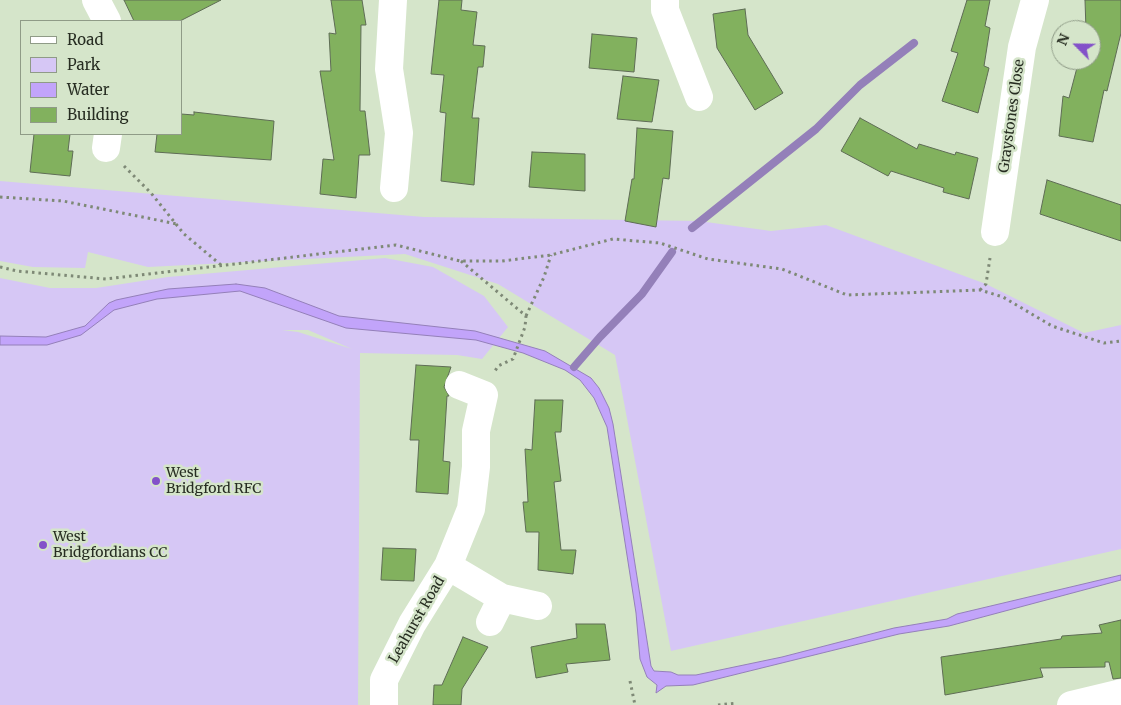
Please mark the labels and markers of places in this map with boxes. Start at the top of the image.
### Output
place label: West Bridgford RFC [166,465,261,498]
marker: West Bridgford RFC [150,475,162,487]
place label: West Bridgfordians CC [53,529,167,562]
marker: West Bridgfordians CC [37,539,49,551]

